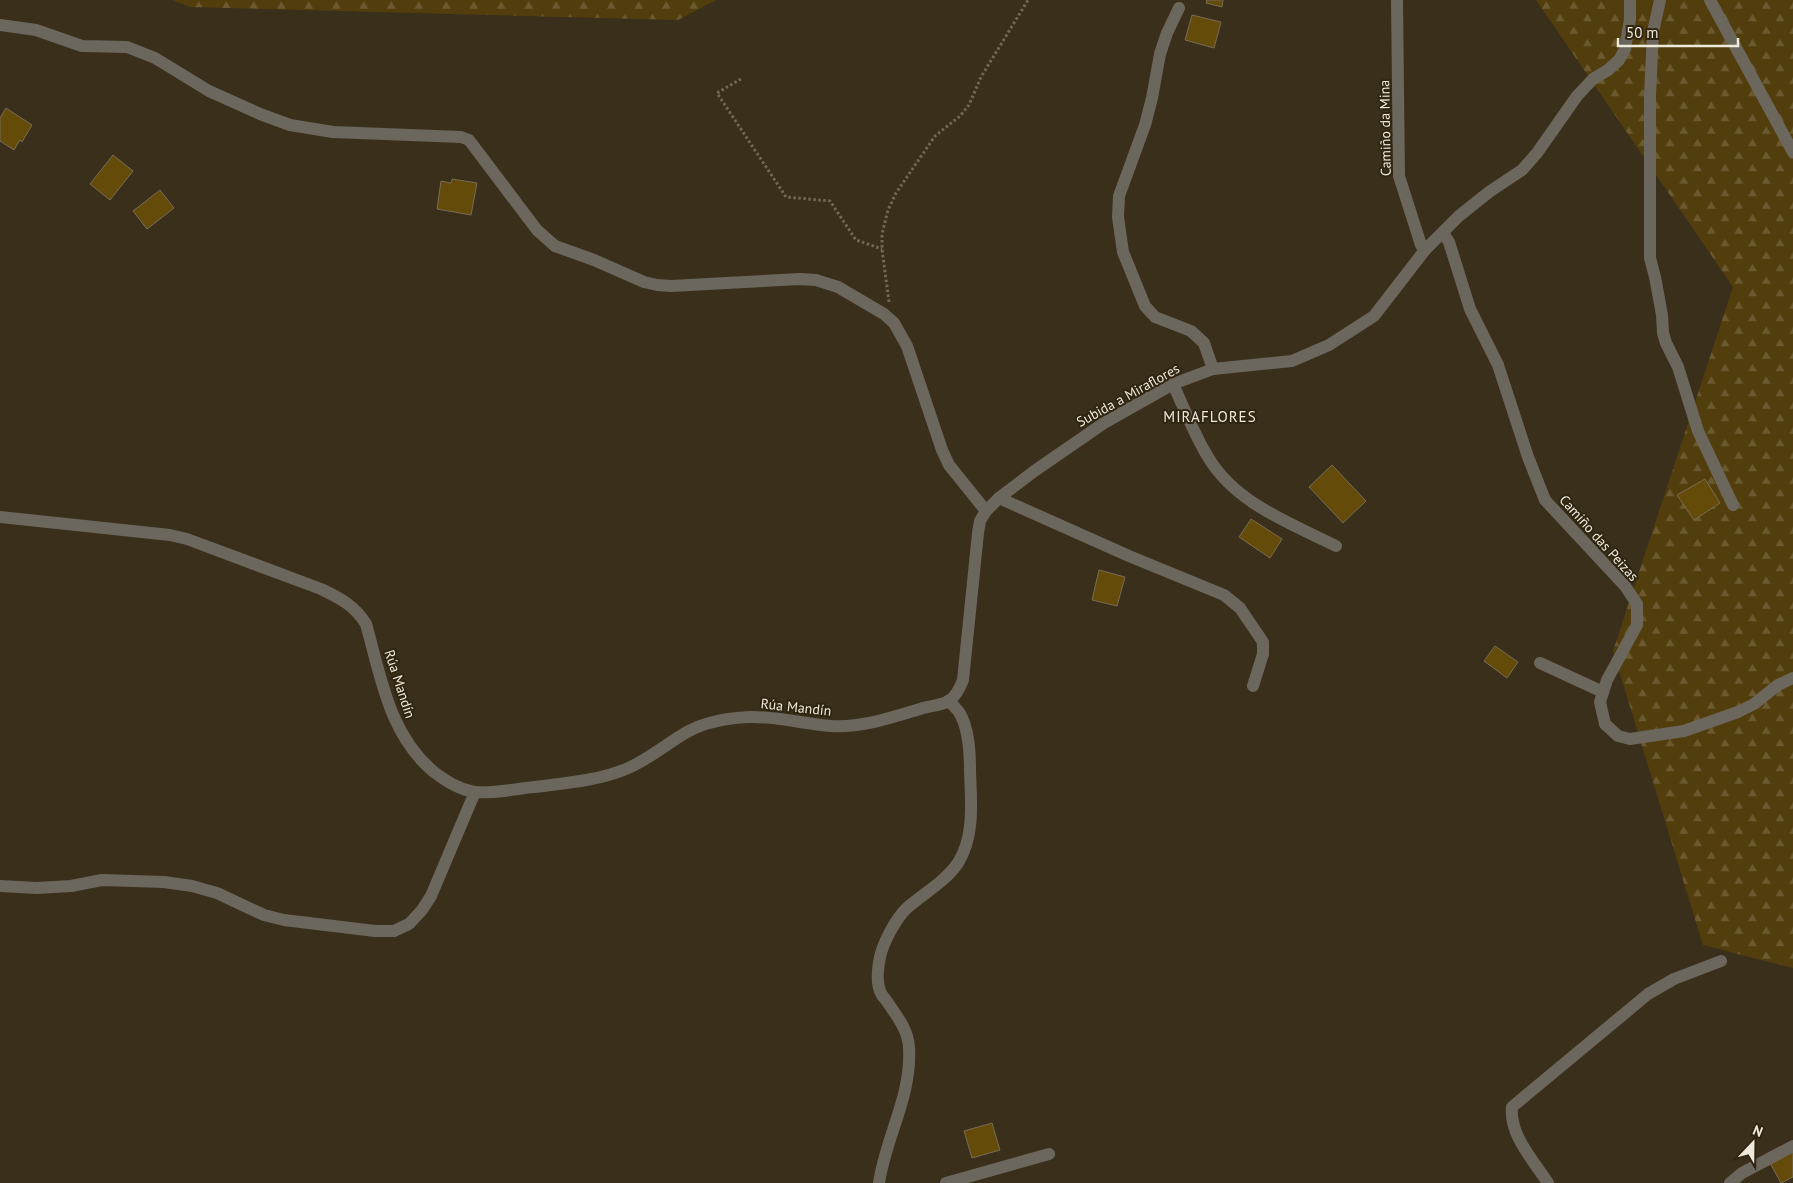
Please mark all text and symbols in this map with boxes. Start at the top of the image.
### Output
scale bar [1618,15,1738,47]
text: 50 m [1626,23,1659,42]
street label: Camiño da Mina [1375,80,1395,176]
street label: Subida a Miraflores [1073,359,1183,431]
district label: MIRAFLORES [1163,407,1257,426]
street label: Camiño das Peizas [1555,491,1643,585]
street label: Rúa Mandín [380,647,420,721]
street label: Rúa Mandín [760,694,832,720]
north arrow [1728,1118,1778,1168]
text: N [1750,1121,1766,1141]

